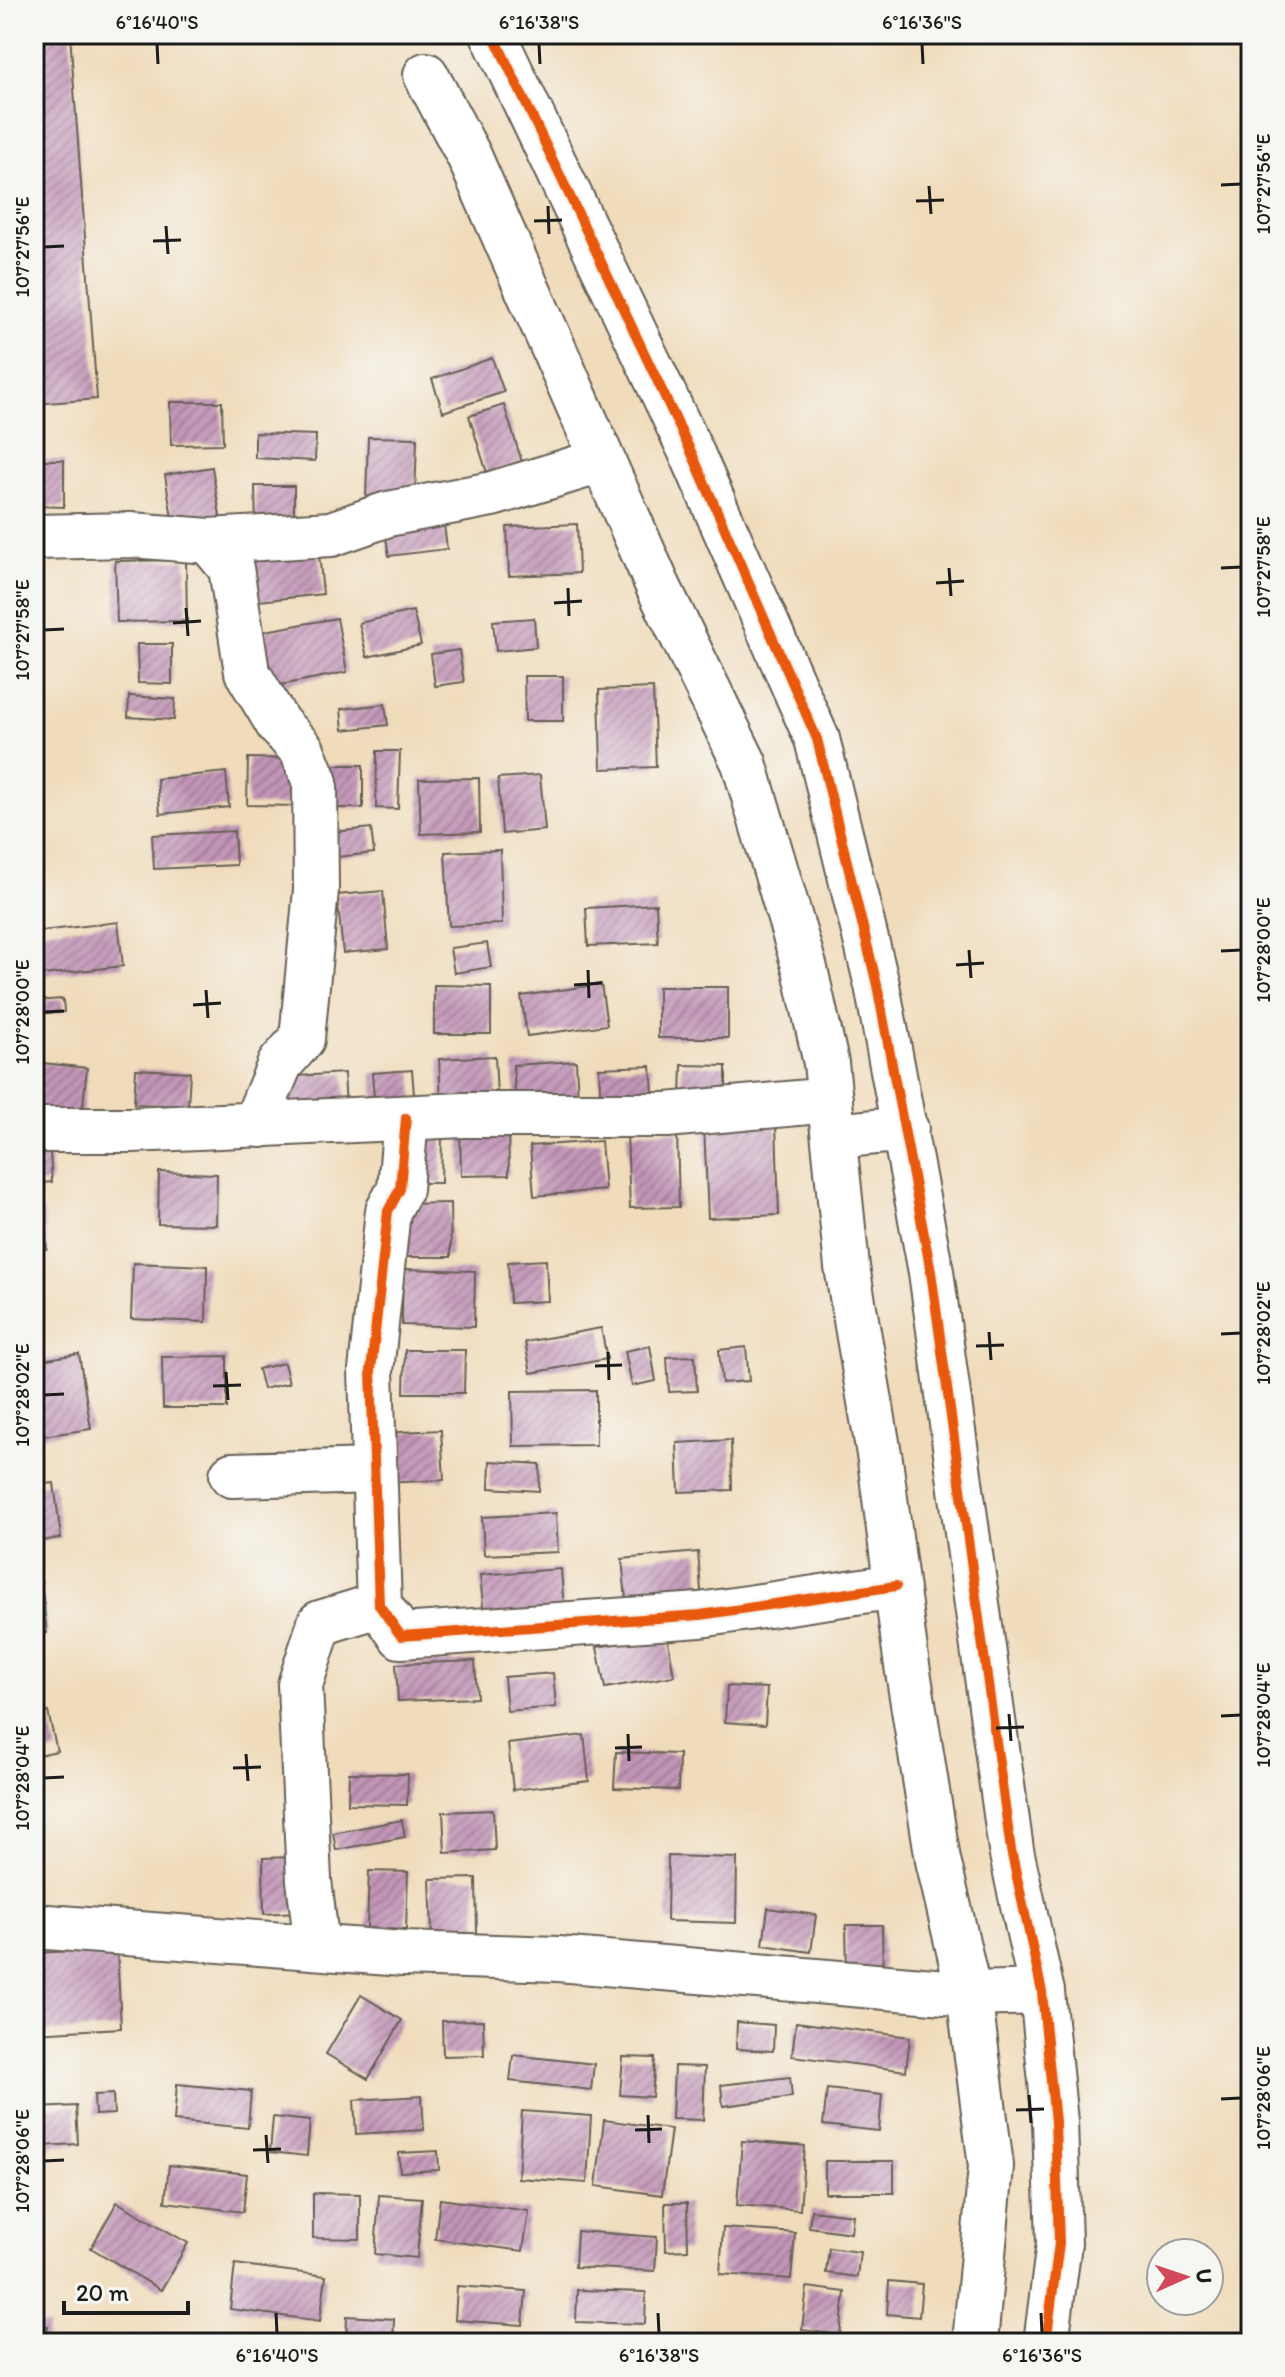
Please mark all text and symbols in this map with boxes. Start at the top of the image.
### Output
text: 6°16'40"S [116,10,198,34]
text: 6°16'38"S [499,10,579,34]
text: 6°16'36"S [882,10,962,34]
text: 107°27'56"E [1251,134,1275,235]
text: 107°27'56"E [10,197,34,298]
text: 107°27'58"E [1251,516,1275,618]
text: 107°27'58"E [10,579,34,681]
text: 107°28'00"E [1251,897,1275,1003]
text: 107°28'00"E [10,959,34,1065]
text: 107°28'02"E [1251,1281,1275,1385]
text: 107°28'02"E [10,1343,34,1447]
text: 107°28'04"E [1251,1662,1275,1768]
text: 107°28'04"E [10,1725,34,1831]
text: 107°28'06"E [1251,2046,1275,2150]
text: 107°28'06"E [10,2109,34,2213]
north arrow [1145,2237,1225,2317]
scale bar [64,2265,188,2315]
text: U [1191,2268,1218,2284]
text: 20 m [76,2278,129,2307]
text: 6°16'40"S [236,2343,318,2367]
text: 6°16'38"S [619,2343,699,2367]
text: 6°16'36"S [1002,2343,1082,2367]

